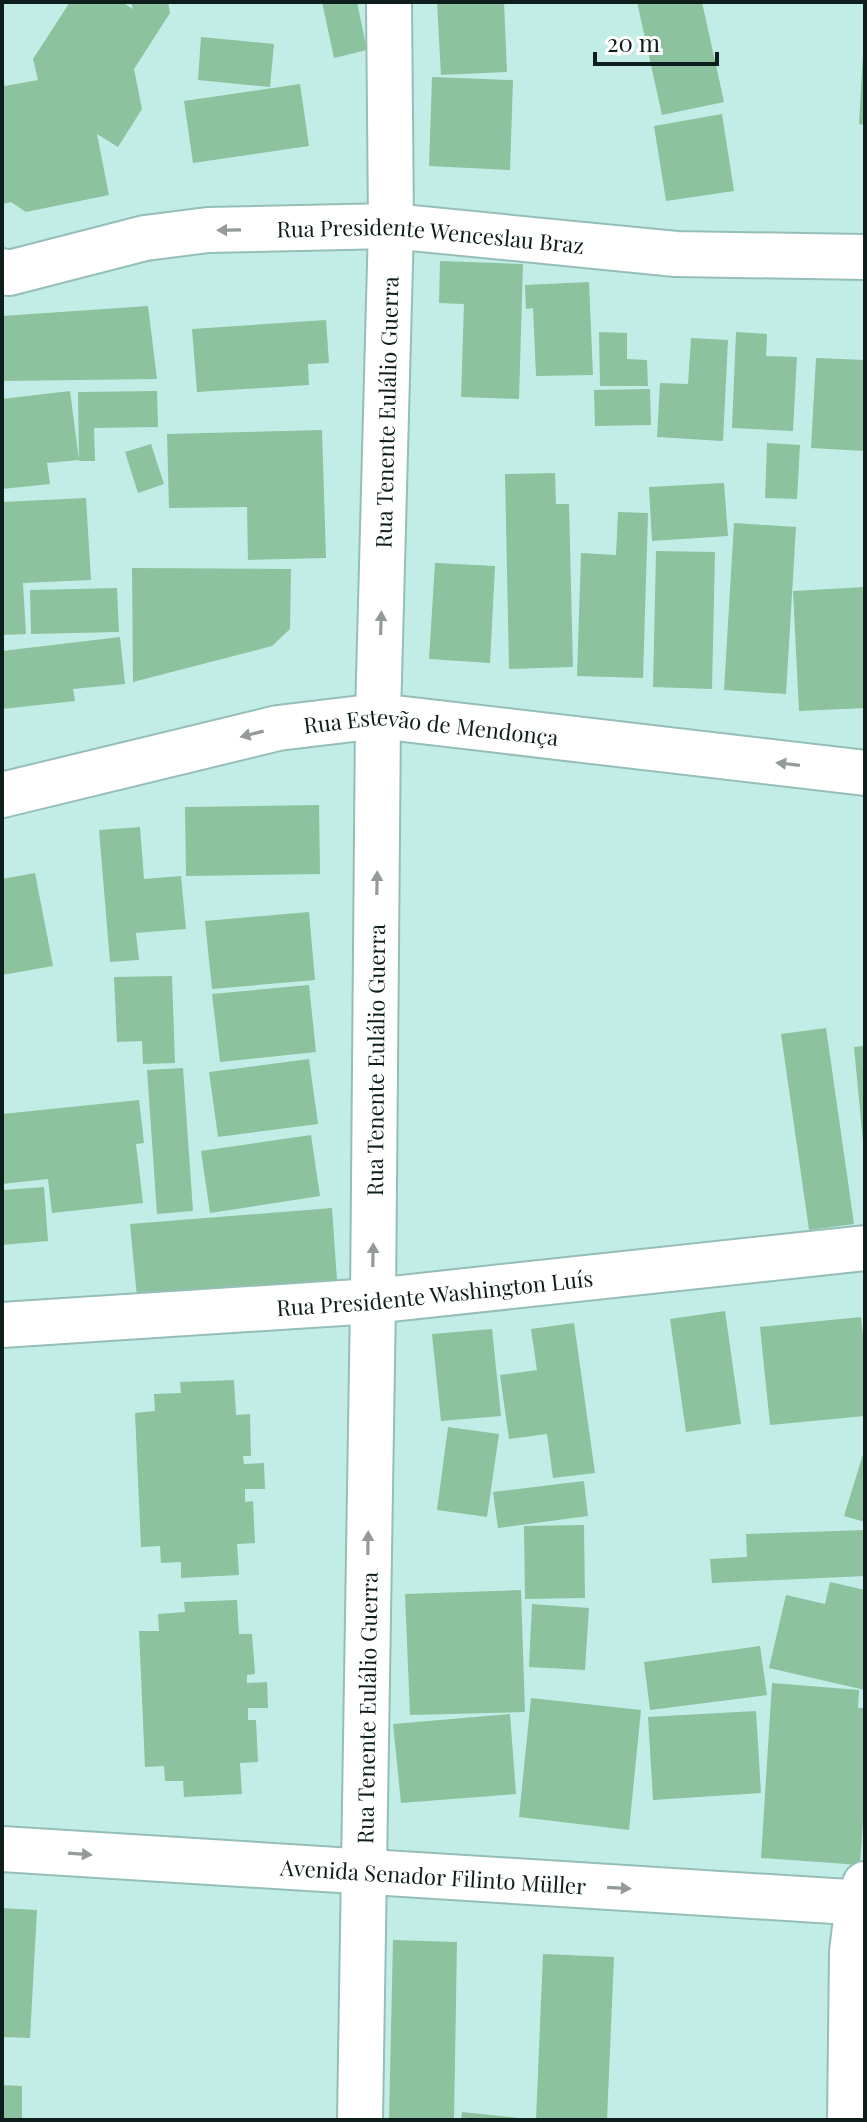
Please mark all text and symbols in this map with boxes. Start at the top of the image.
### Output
scale bar [595,16,717,66]
text: 20 m [607,26,660,58]
street label: Rua Presidente Wenceslau Braz [276,211,586,260]
one-way arrow [216,223,241,236]
street label: Rua Tenente Eulálio Guerra [367,276,405,549]
one-way arrow [374,610,387,635]
street label: Rua Estevão de Mendonça [302,701,560,752]
one-way arrow [239,729,264,741]
one-way arrow [775,758,800,771]
one-way arrow [371,870,383,895]
street label: Rua Tenente Eulálio Guerra [359,924,391,1196]
one-way arrow [367,1242,379,1267]
street label: Rua Presidente Washington Luís [276,1262,594,1322]
one-way arrow [362,1530,375,1555]
street label: Rua Tenente Eulálio Guerra [349,1572,384,1844]
one-way arrow [68,1848,93,1861]
street label: Avenida Senador Filinto Müller [278,1851,587,1901]
one-way arrow [607,1882,632,1895]

